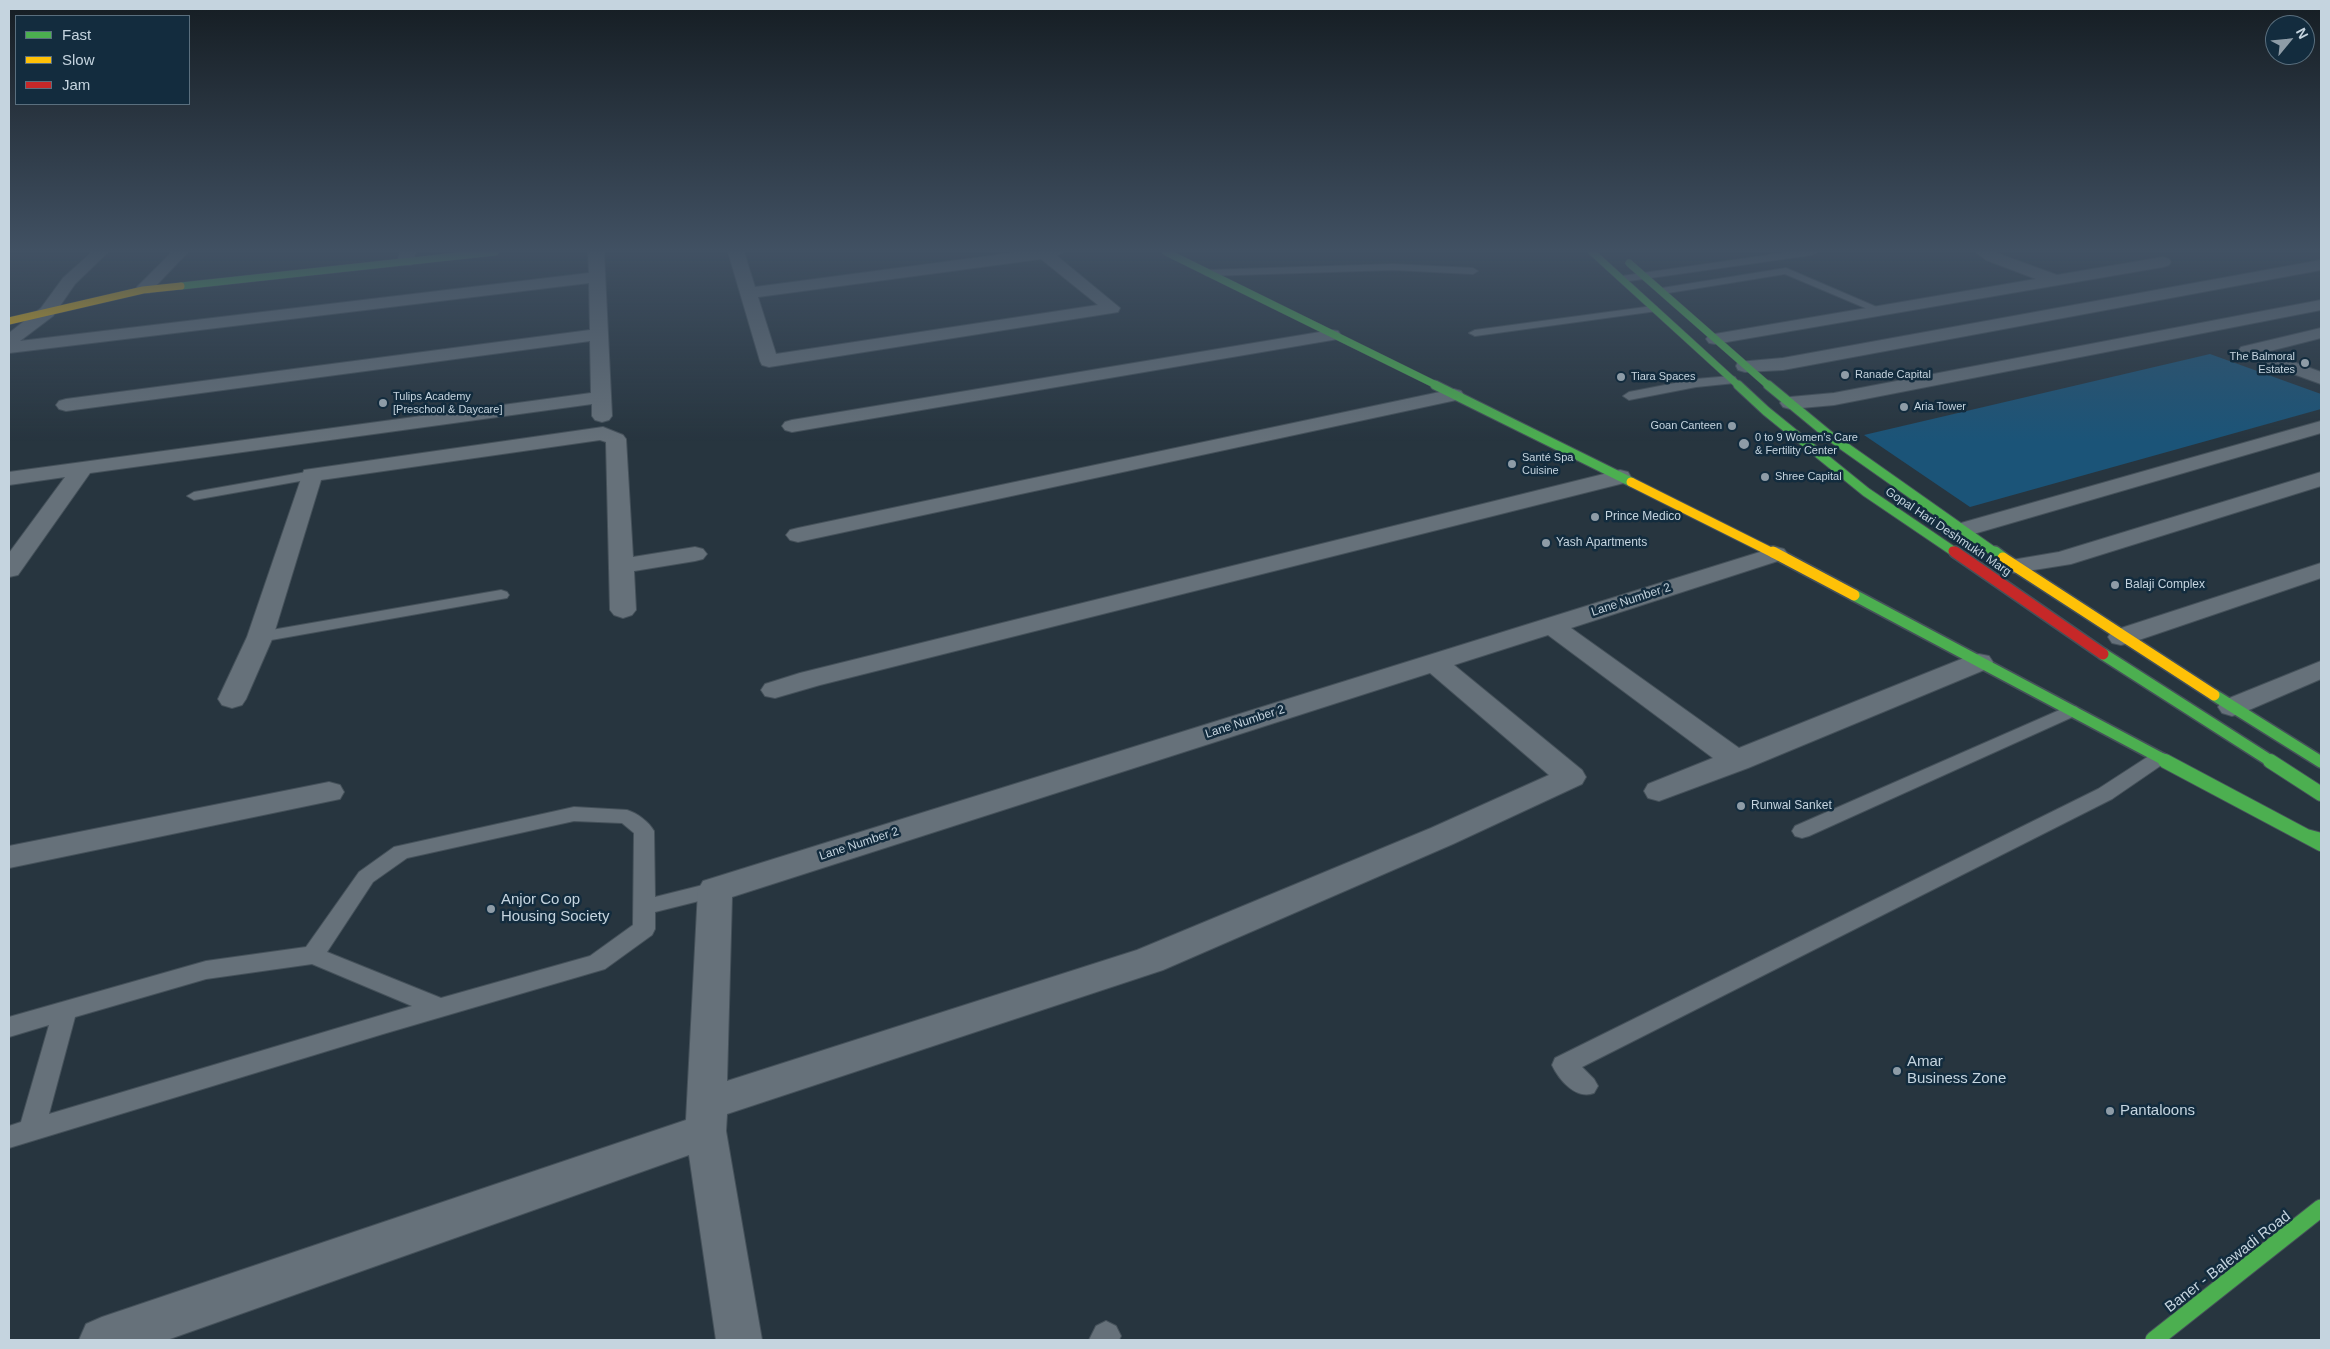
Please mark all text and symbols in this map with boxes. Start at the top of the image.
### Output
legend [15,15,190,105]
north arrow [2265,15,2315,65]
text: N [2293,25,2312,42]
text: Fast [62,26,91,43]
text: Slow [62,51,95,68]
text: Jam [62,76,90,93]
place label: The Balmoral Estates [2230,350,2295,376]
marker: The Balmoral Estates [2299,357,2311,369]
place label: Ranade Capital [1855,368,1931,382]
marker: Ranade Capital [1839,369,1851,381]
place label: Tiara Spaces [1631,370,1695,384]
marker: Tiara Spaces [1615,371,1627,383]
place label: Tulips Academy [Preschool & Daycare] [393,390,502,416]
marker: Tulips Academy [Preschool & Daycare] [377,397,389,409]
place label: Aria Tower [1914,400,1966,414]
marker: Aria Tower [1898,401,1910,413]
place label: Goan Canteen [1650,419,1722,433]
marker: Goan Canteen [1726,420,1738,432]
place label: 0 to 9 Women’s Care & Fertility Center [1755,431,1858,457]
marker: 0 to 9 Women’s Care & Fertility Center [1737,437,1751,451]
place label: Santé Spa Cuisine [1522,451,1573,477]
marker: Santé Spa Cuisine [1506,458,1518,470]
place label: Shree Capital [1775,470,1842,484]
marker: Shree Capital [1759,471,1771,483]
street label: Gopal Hari Deshmukh Marg [1882,484,2014,580]
place label: Prince Medico [1605,510,1681,524]
marker: Prince Medico [1589,511,1601,523]
place label: Yash Apartments [1556,536,1647,550]
marker: Yash Apartments [1540,537,1552,549]
place label: Balaji Complex [2125,578,2205,592]
marker: Balaji Complex [2109,579,2121,591]
street label: Lane Number 2 [1589,580,1673,620]
street label: Lane Number 2 [1203,702,1287,742]
place label: Runwal Sanket [1751,799,1832,813]
marker: Runwal Sanket [1735,800,1747,812]
street label: Lane Number 2 [817,824,901,864]
place label: Anjor Co op Housing Society [501,891,609,926]
marker: Anjor Co op Housing Society [485,903,497,915]
place label: Amar Business Zone [1907,1053,2006,1088]
marker: Amar Business Zone [1891,1065,1903,1077]
place label: Pantaloons [2120,1102,2195,1120]
marker: Pantaloons [2104,1105,2116,1117]
street label: Baner - Balewadi Road [2162,1207,2294,1317]

